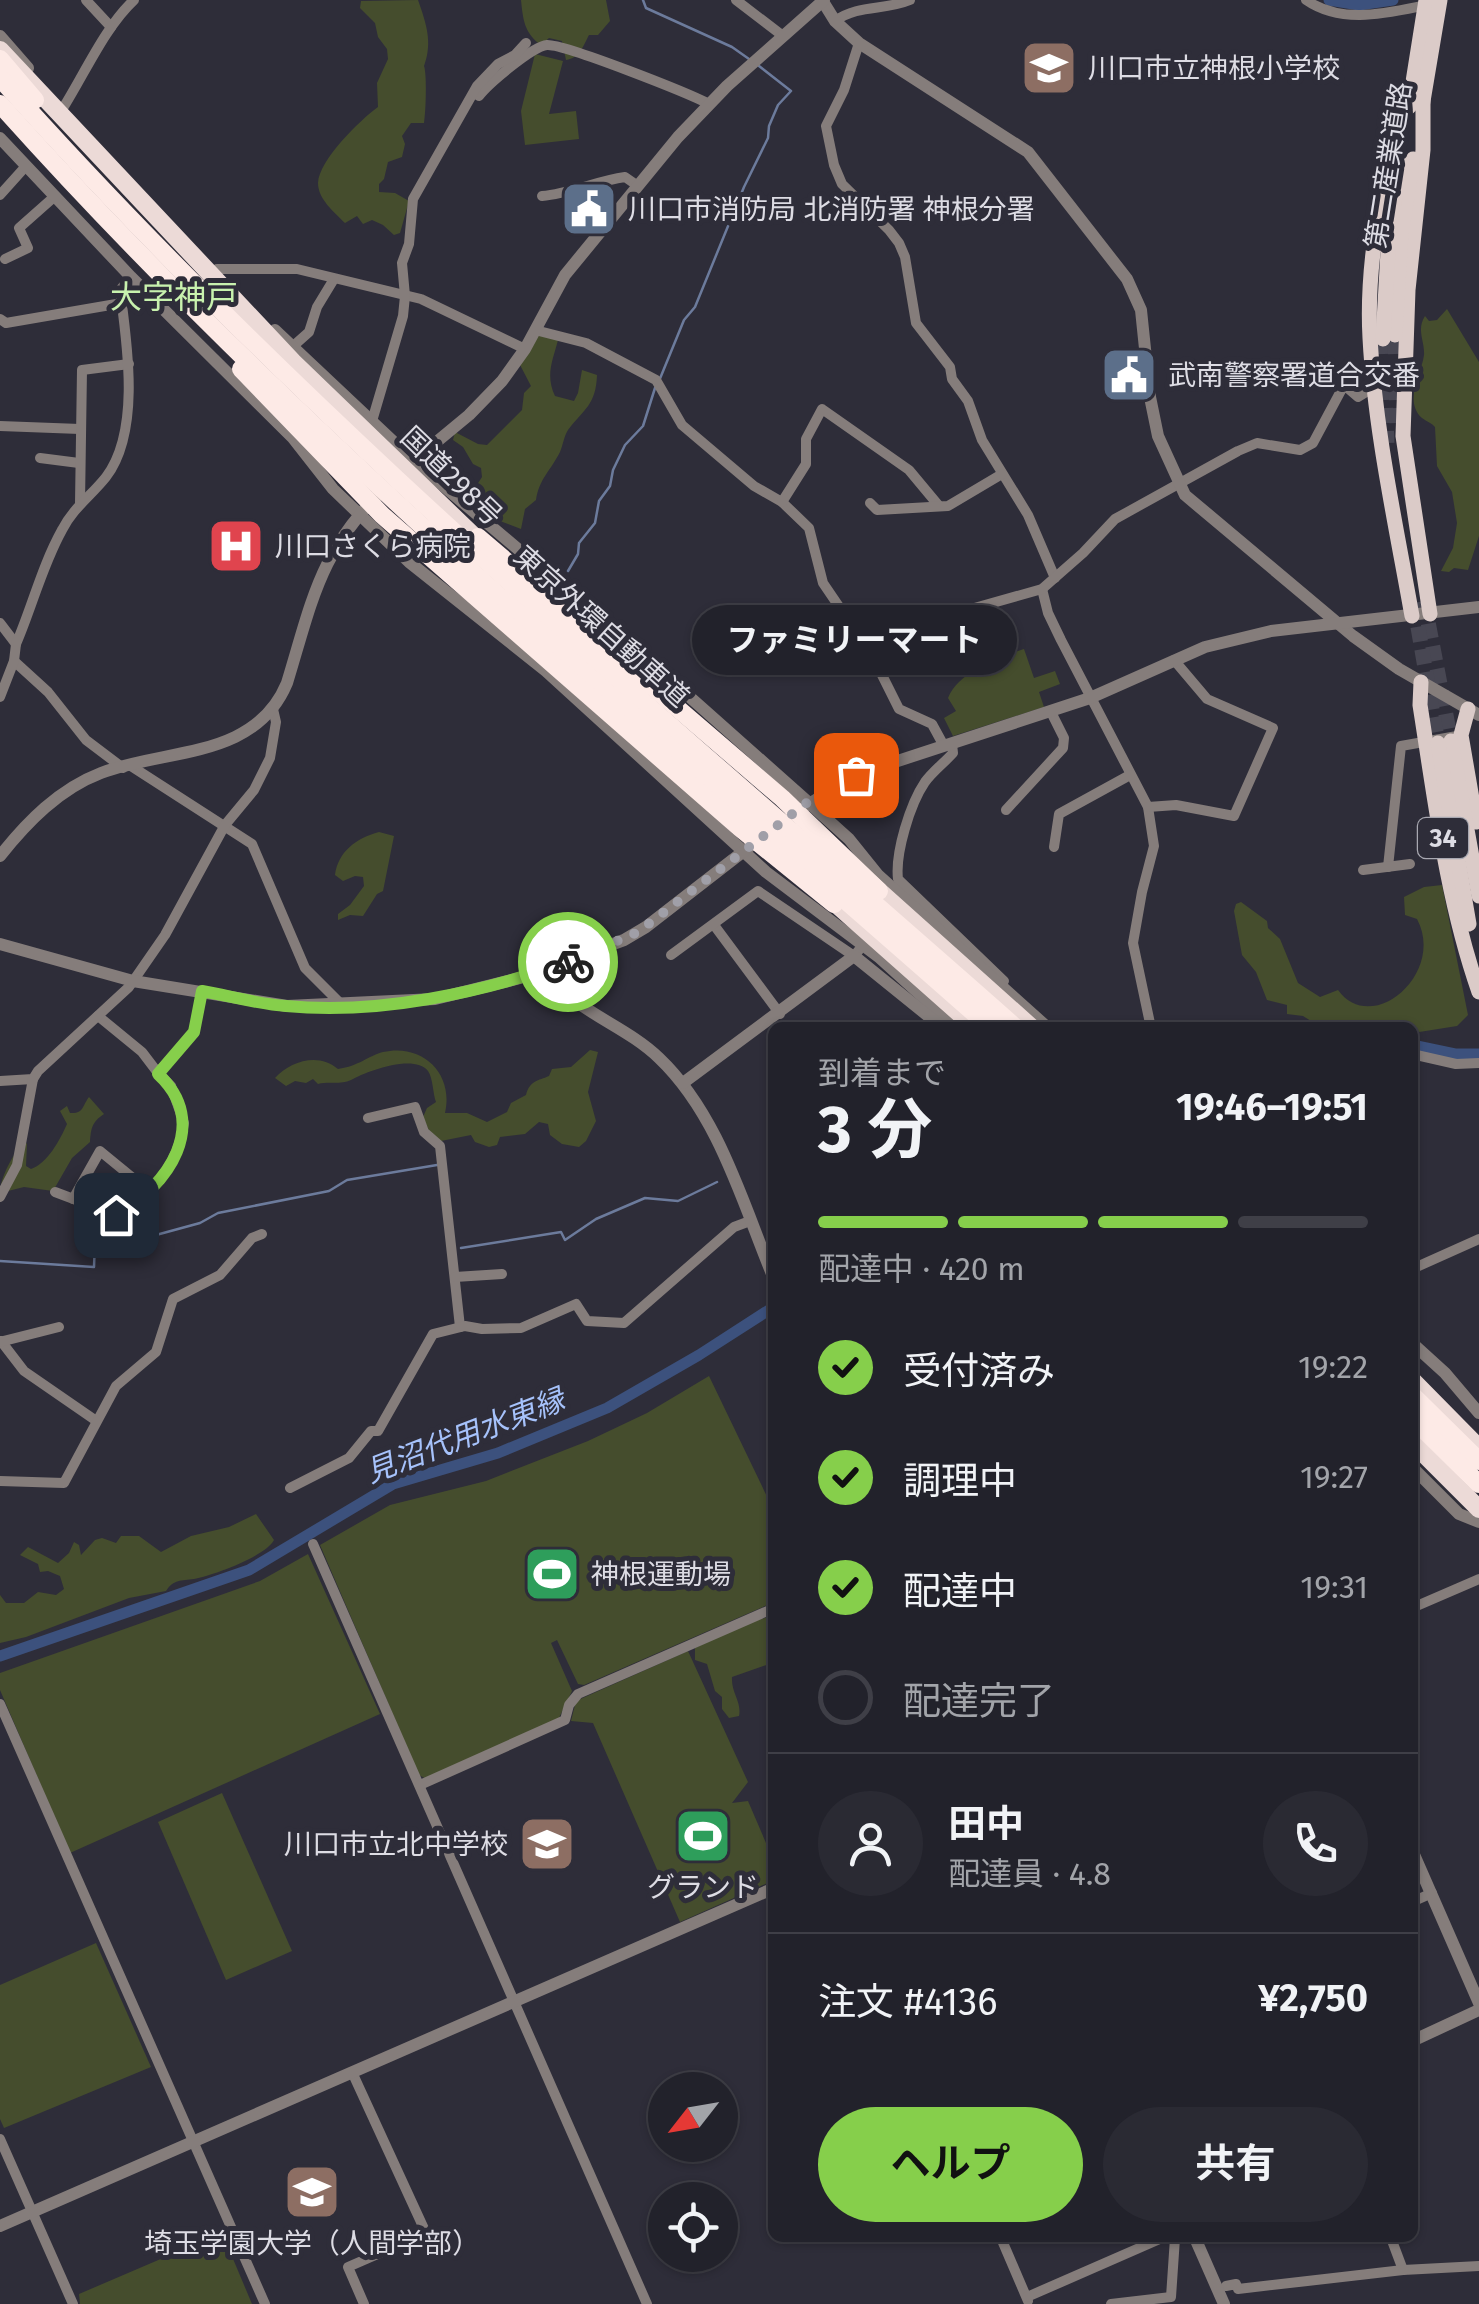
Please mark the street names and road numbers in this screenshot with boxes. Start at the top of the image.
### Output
street label: 第二産業道路 [1359,80,1418,251]
street label: 国道298号 [394,420,509,533]
street label: 東京外環自動車道 [507,539,696,714]
road number: 34 [1418,818,1468,858]

